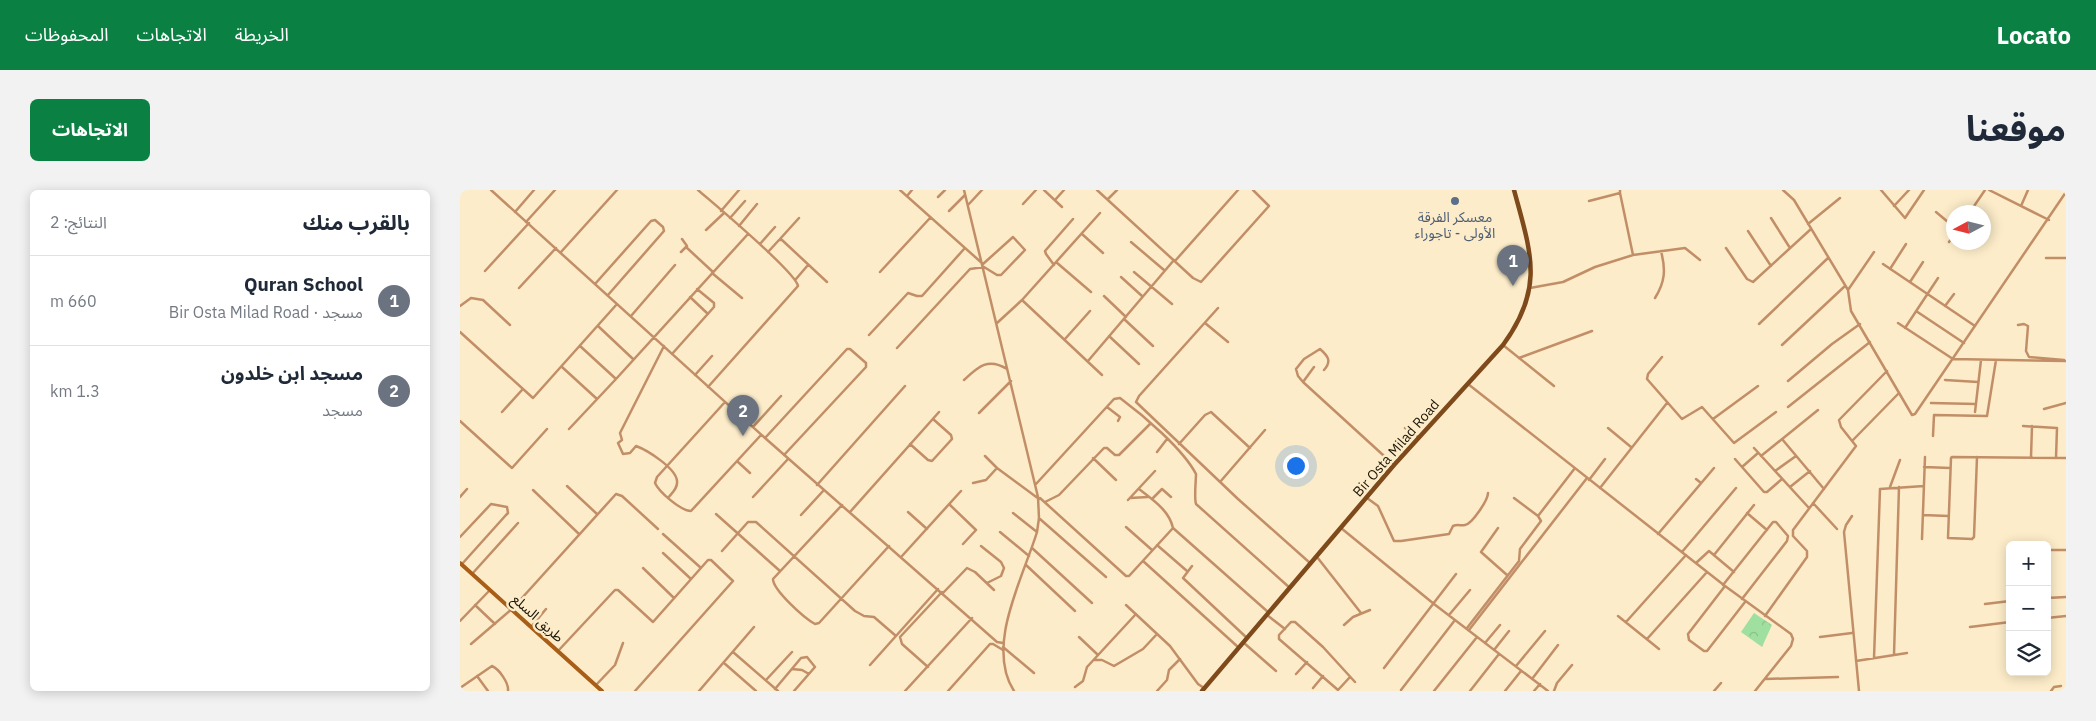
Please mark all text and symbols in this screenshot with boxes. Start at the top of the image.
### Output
text: Locato [1996,19,2071,51]
text: المحفوظات [25,23,109,46]
text: الاتجاهات [137,23,207,46]
text: الخريطة [235,23,289,46]
button: الاتجاهات [30,99,150,161]
text: موقعنا [1966,105,2066,151]
marker: معسكر الفرقة الأولى - تاجوراء [1449,195,1461,207]
north arrow [1946,205,1991,250]
text: بالقرب منك [303,208,410,236]
place label: معسكر الفرقة الأولى - تاجوراء [1415,208,1495,242]
text: النتائج: 2 [50,212,107,232]
pin: 1 [1497,245,1529,286]
text: Quran School [244,272,363,296]
text: 660 m [50,291,97,311]
text: 1 [389,291,399,311]
text: مسجد · Bir Osta Milad Road [169,302,363,322]
text: مسجد ابن خلدون [221,361,363,385]
text: 1.3 km [50,381,100,401]
text: 2 [389,381,399,401]
pin: 2 [727,395,759,436]
street label: Bir Osta Milad Road [1349,396,1443,500]
text: مسجد [322,400,363,420]
your location [1283,453,1309,479]
map controls [2006,541,2051,676]
button: + [2006,541,2051,586]
button: − [2006,586,2051,631]
street label: طريق السلع [507,590,568,648]
button: layers [2006,631,2051,676]

